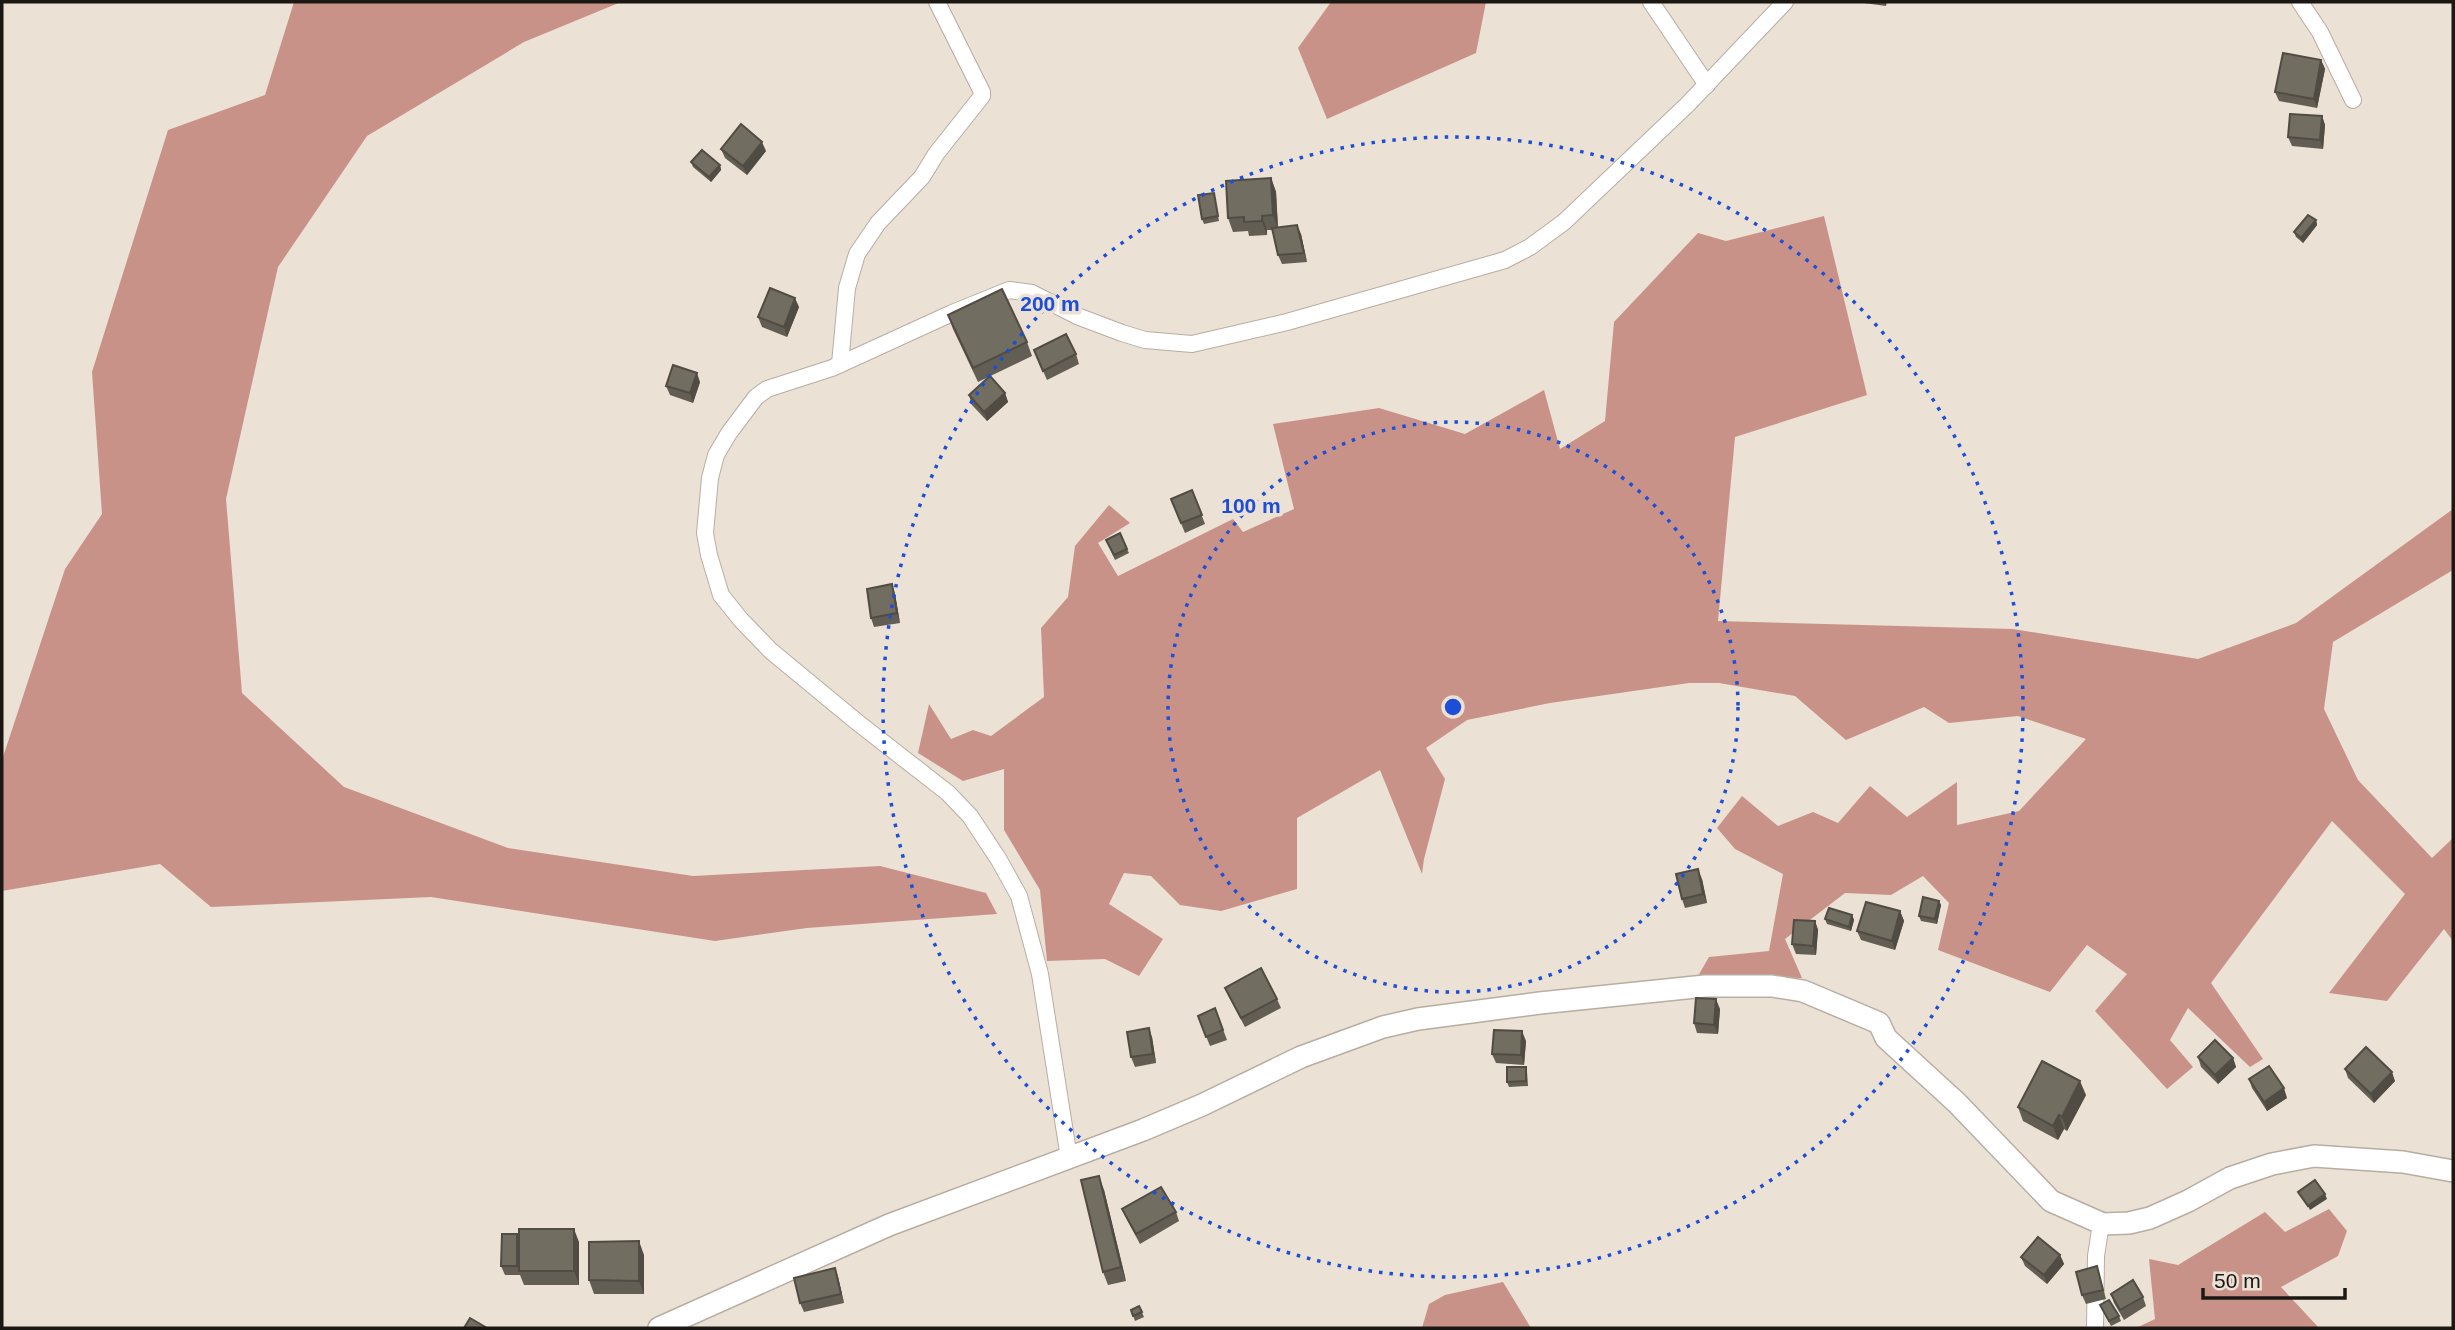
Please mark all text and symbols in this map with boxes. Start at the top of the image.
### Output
text: 200 m [1020,292,1080,315]
text: 100 m [1221,494,1281,517]
centre of rings [1441,695,1465,719]
scale bar [2203,1256,2345,1300]
text: 50 m [2214,1269,2261,1292]

